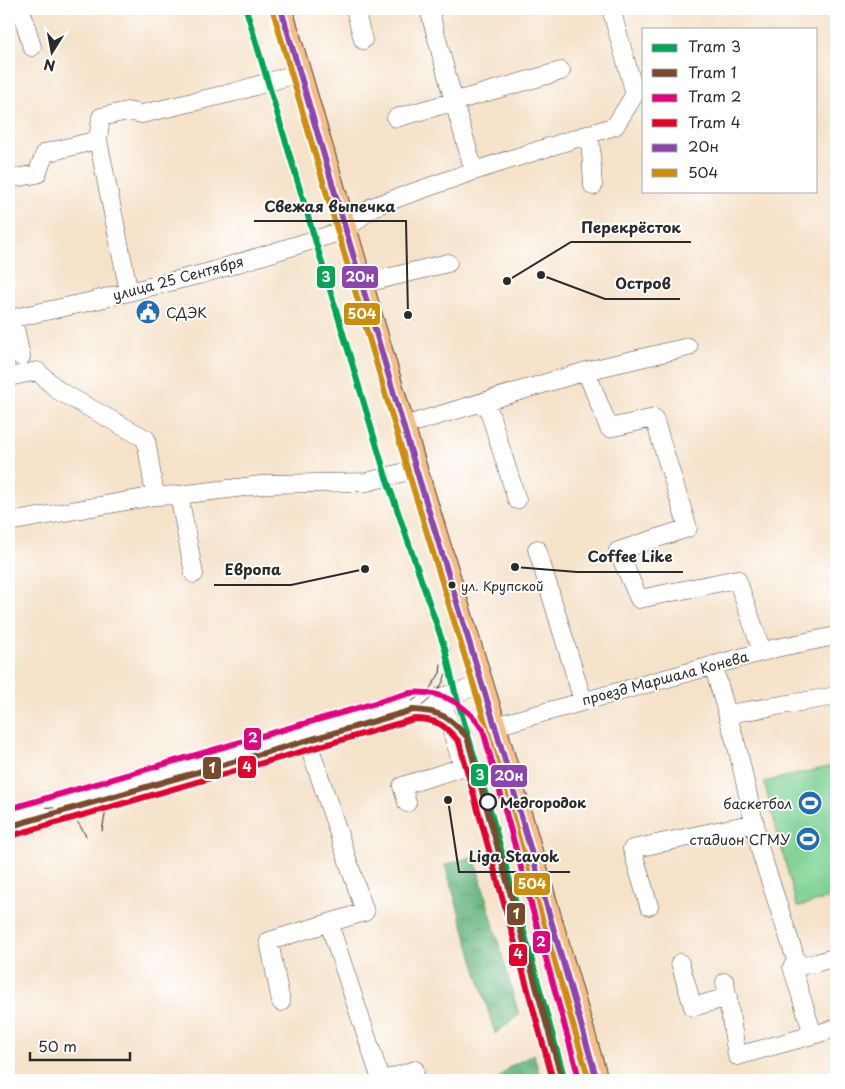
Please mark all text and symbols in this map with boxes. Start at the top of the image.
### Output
north arrow [28,28,78,78]
legend [642,28,818,192]
text: Tram 3 [688,34,741,57]
text: N [42,54,57,77]
text: Tram 1 [688,60,736,83]
text: Tram 2 [688,84,741,107]
text: Tram 4 [688,110,741,133]
text: 20н [688,134,719,157]
text: 504 [688,160,719,183]
callout: Свежая выпечка [254,191,406,221]
text: Свежая выпечка [264,194,396,217]
callout: Перекрёсток [571,212,691,242]
text: Перекрёсток [581,215,681,238]
street label: улица 25 Сентября [110,250,246,306]
line badge: 3 [316,265,336,289]
line badge: 20н [341,265,379,289]
text: 3 [321,266,331,287]
text: 20н [345,266,375,287]
callout: Остров [605,269,680,299]
text: Остров [615,271,671,294]
public building icon: СДЭК [135,299,161,325]
place label: СДЭК [166,302,207,323]
line badge: 504 [343,302,381,326]
text: 504 [348,303,377,324]
callout: Coffee Like [577,542,683,572]
text: Coffee Like [587,544,673,567]
callout: Европа [214,555,291,585]
text: Европа [225,557,282,580]
place label: ул. Крупской [461,576,544,595]
marker: ул. Крупской [447,580,457,590]
street label: проезд Маршала Конева [579,646,751,710]
line badge: 2 [243,727,262,751]
text: 2 [248,727,258,748]
line badge: 4 [237,755,257,779]
line badge: 1 [202,756,222,780]
text: 4 [242,756,252,777]
text: 1 [209,757,216,778]
line badge: 3 [470,763,489,787]
text: 3 [475,764,485,785]
line badge: 20н [490,764,528,788]
text: 20н [494,765,524,786]
sports icon: баскетбол [797,790,823,816]
place label: Медгородок [500,792,586,813]
marker: Медгородок [479,793,497,811]
place label: баскетбол [723,793,792,814]
sports icon: стадион СГМУ [795,826,821,852]
place label: стадион СГМУ [690,829,790,850]
callout: Liga Stavok [459,842,570,872]
text: Liga Stavok [469,844,560,867]
line badge: 504 [513,872,551,896]
text: 504 [518,873,547,894]
line badge: 1 [506,902,526,926]
text: 1 [513,903,520,924]
line badge: 2 [532,930,551,954]
text: 2 [536,931,546,952]
line badge: 4 [508,943,528,967]
text: 4 [513,943,523,964]
scale bar [30,1029,130,1061]
text: 50 m [38,1034,77,1057]

